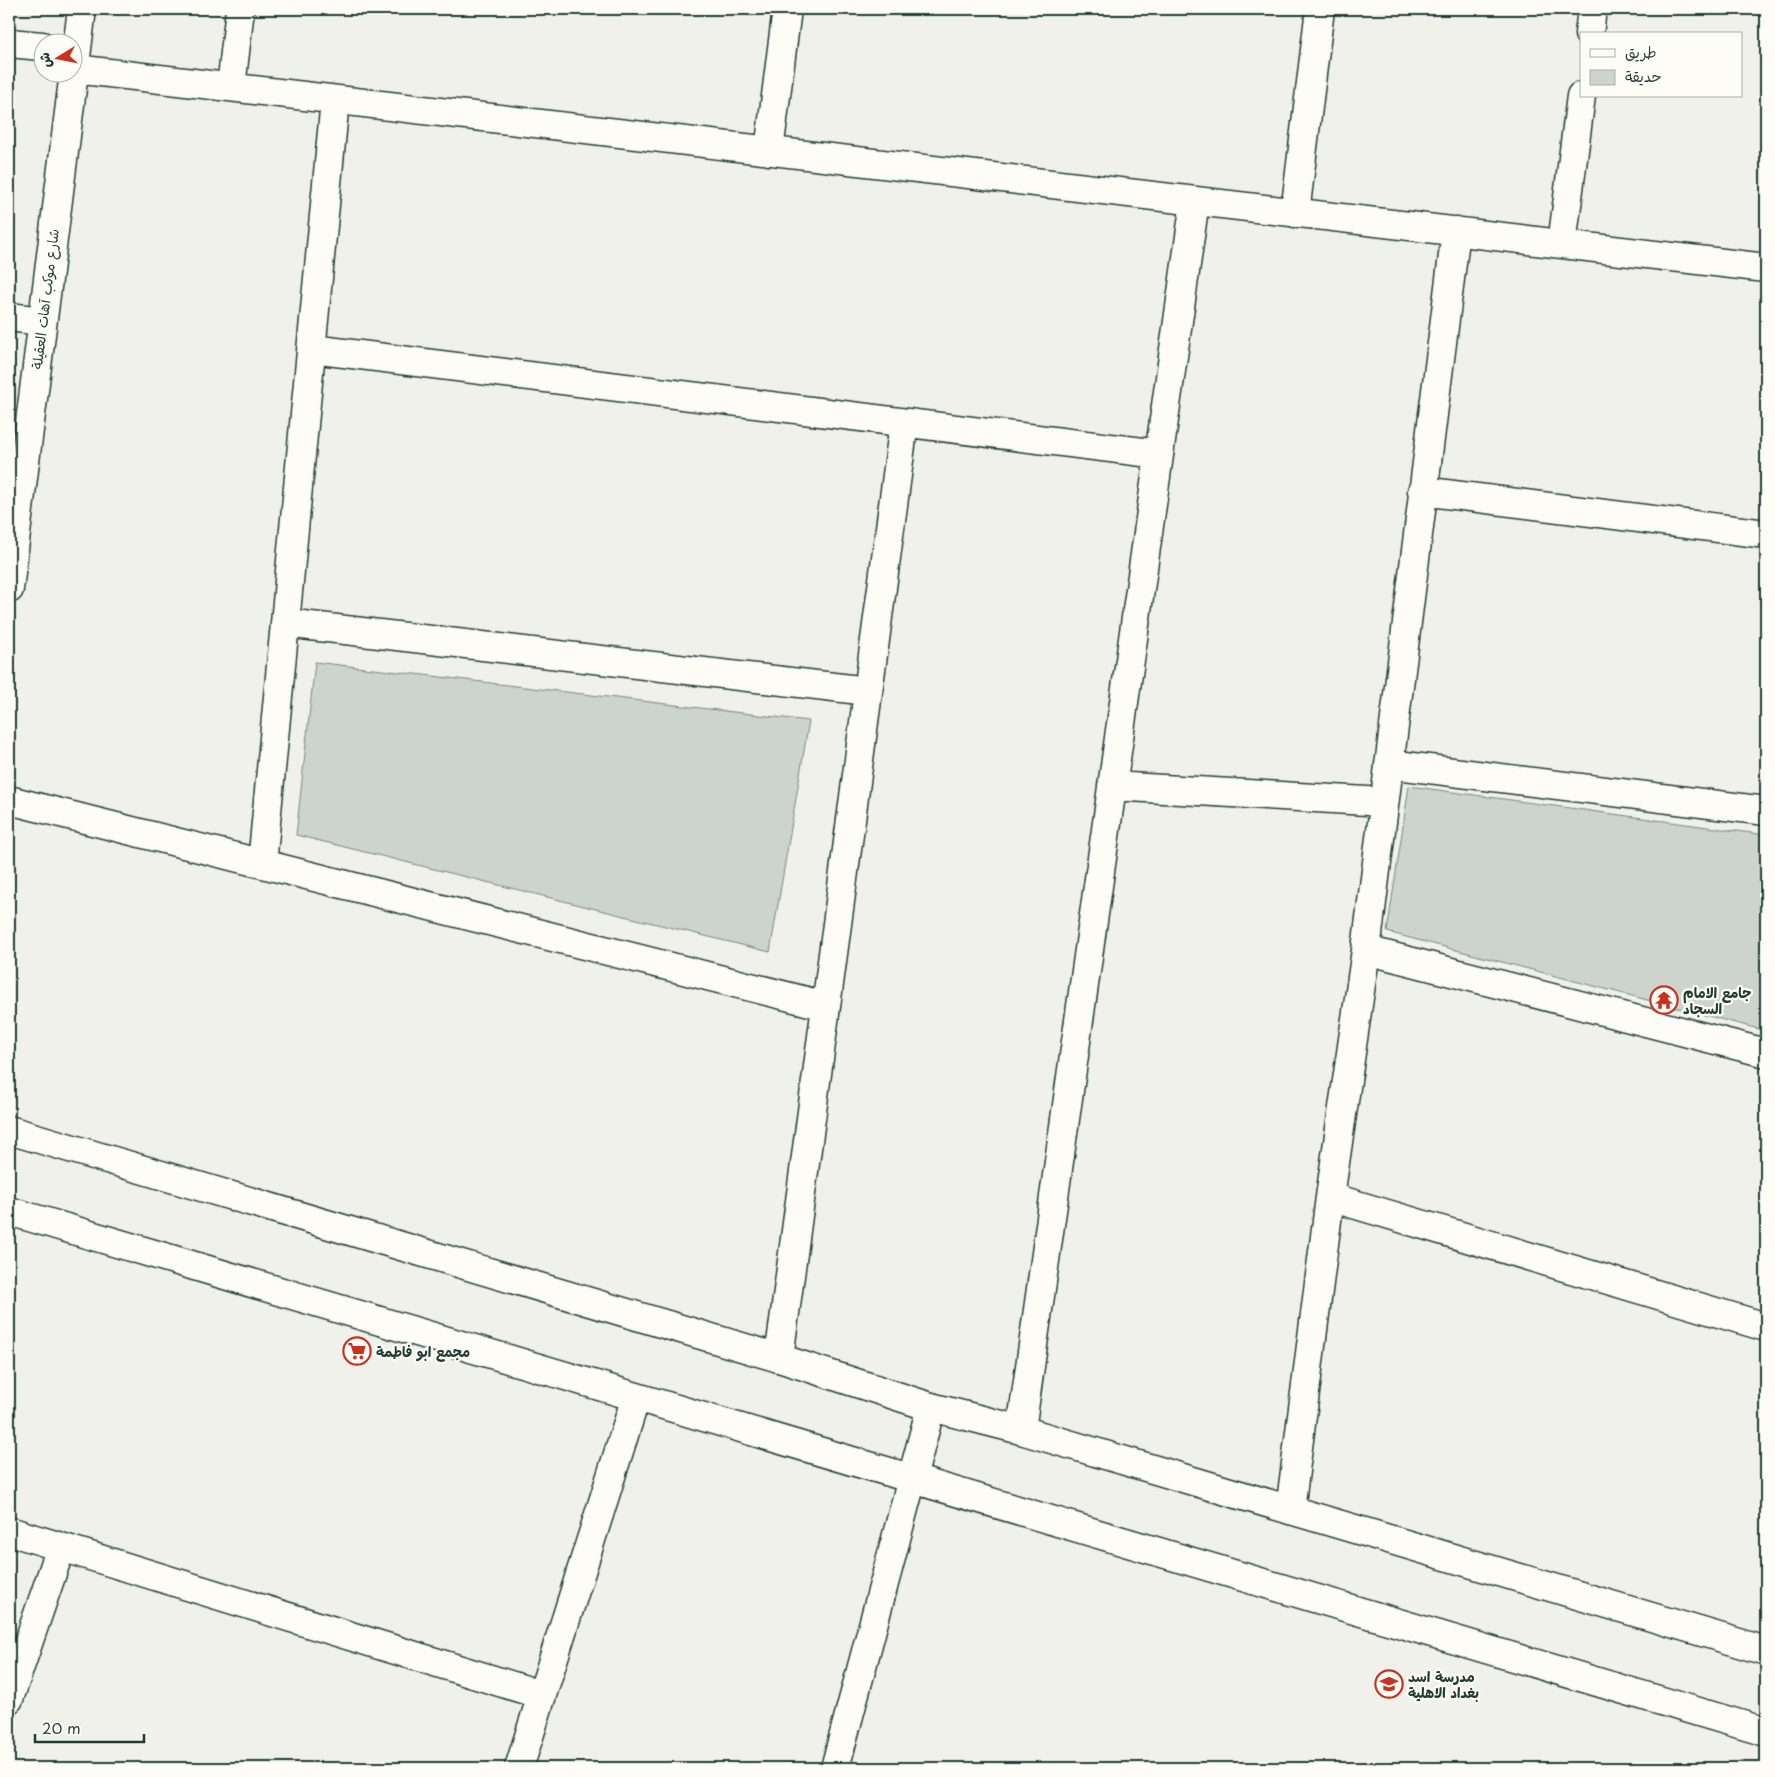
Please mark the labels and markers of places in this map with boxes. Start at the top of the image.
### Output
place label: جامع الامام السجاد [1683,982,1751,1019]
temple icon: جامع الامام السجاد [1649,985,1679,1015]
supermarket icon: مجمع ابو فاطمة [342,1336,372,1366]
place label: مجمع ابو فاطمة [376,1341,470,1362]
place label: مدرسة اسد بغداد الاهلية [1408,1666,1479,1703]
school or university icon: مدرسة اسد بغداد الاهلية [1374,1669,1404,1699]

